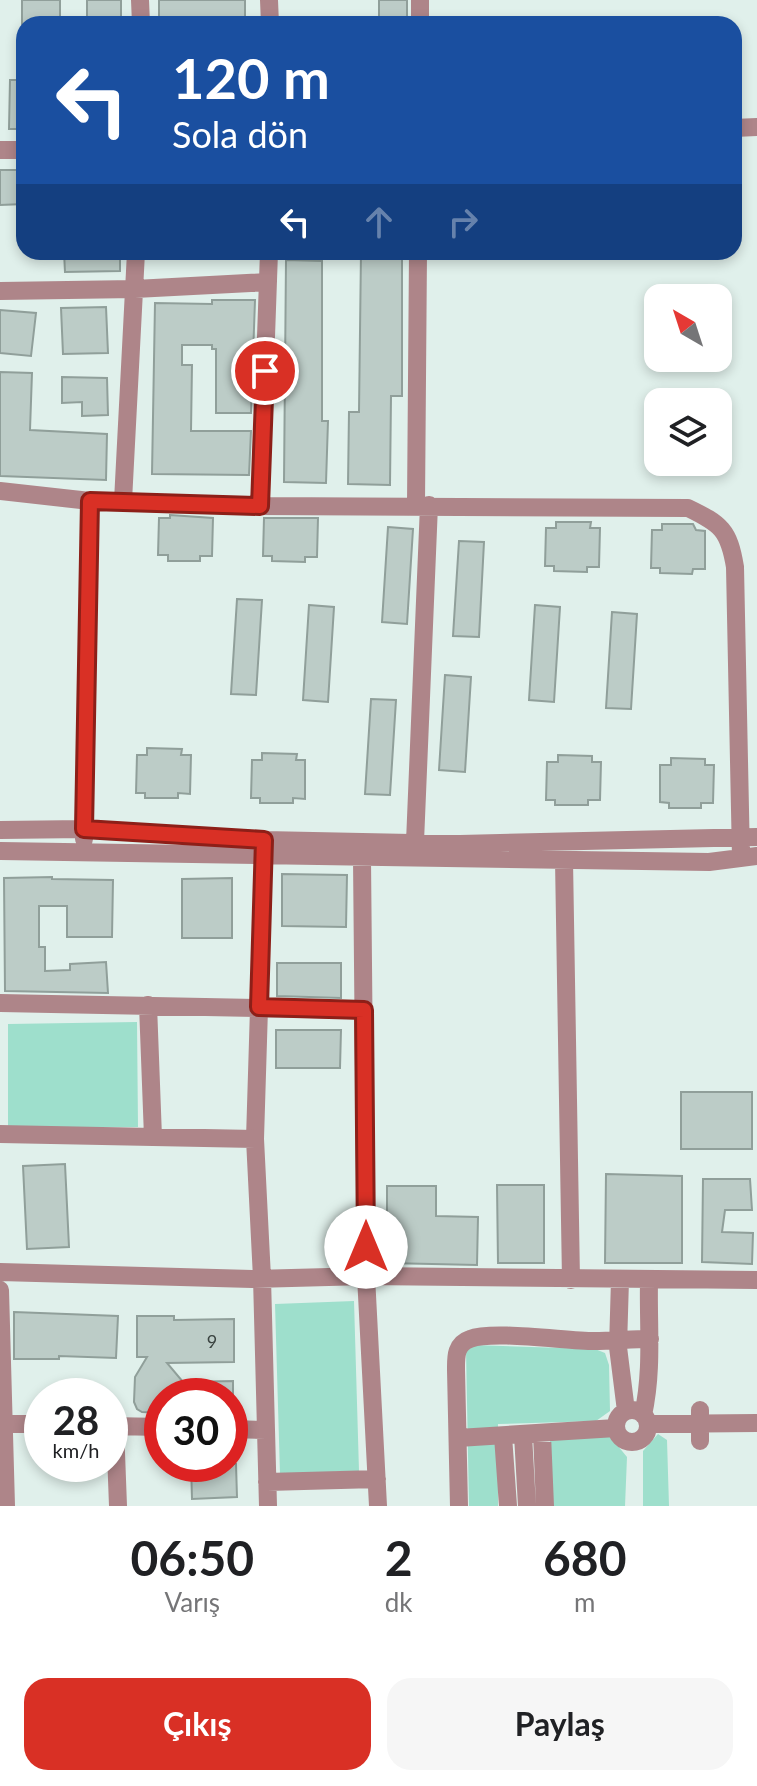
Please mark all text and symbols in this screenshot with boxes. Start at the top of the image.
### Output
text: 120 m [172,44,330,111]
icon: left [40,48,144,152]
text: Sola dön [172,112,308,156]
icon: left [273,200,317,244]
icon: ahead [357,200,401,244]
icon: right [441,200,485,244]
north arrow [644,284,732,372]
map controls [644,284,732,476]
pin [231,337,299,405]
icon: arrive [243,349,287,393]
button: layers [644,388,732,476]
position arrow [324,1205,408,1289]
house number: 9 [207,1330,217,1352]
speed limit sign: 30 [144,1378,248,1482]
text: 28 [53,1396,99,1444]
text: km/h [53,1438,99,1462]
text: 06:50 [130,1529,254,1586]
text: 2 [385,1529,413,1586]
text: 680 [543,1529,627,1586]
text: Varış [165,1586,220,1618]
text: dk [385,1586,412,1618]
text: m [574,1586,595,1618]
button: Çıkış [24,1678,371,1770]
button: Paylaş [387,1678,733,1770]

